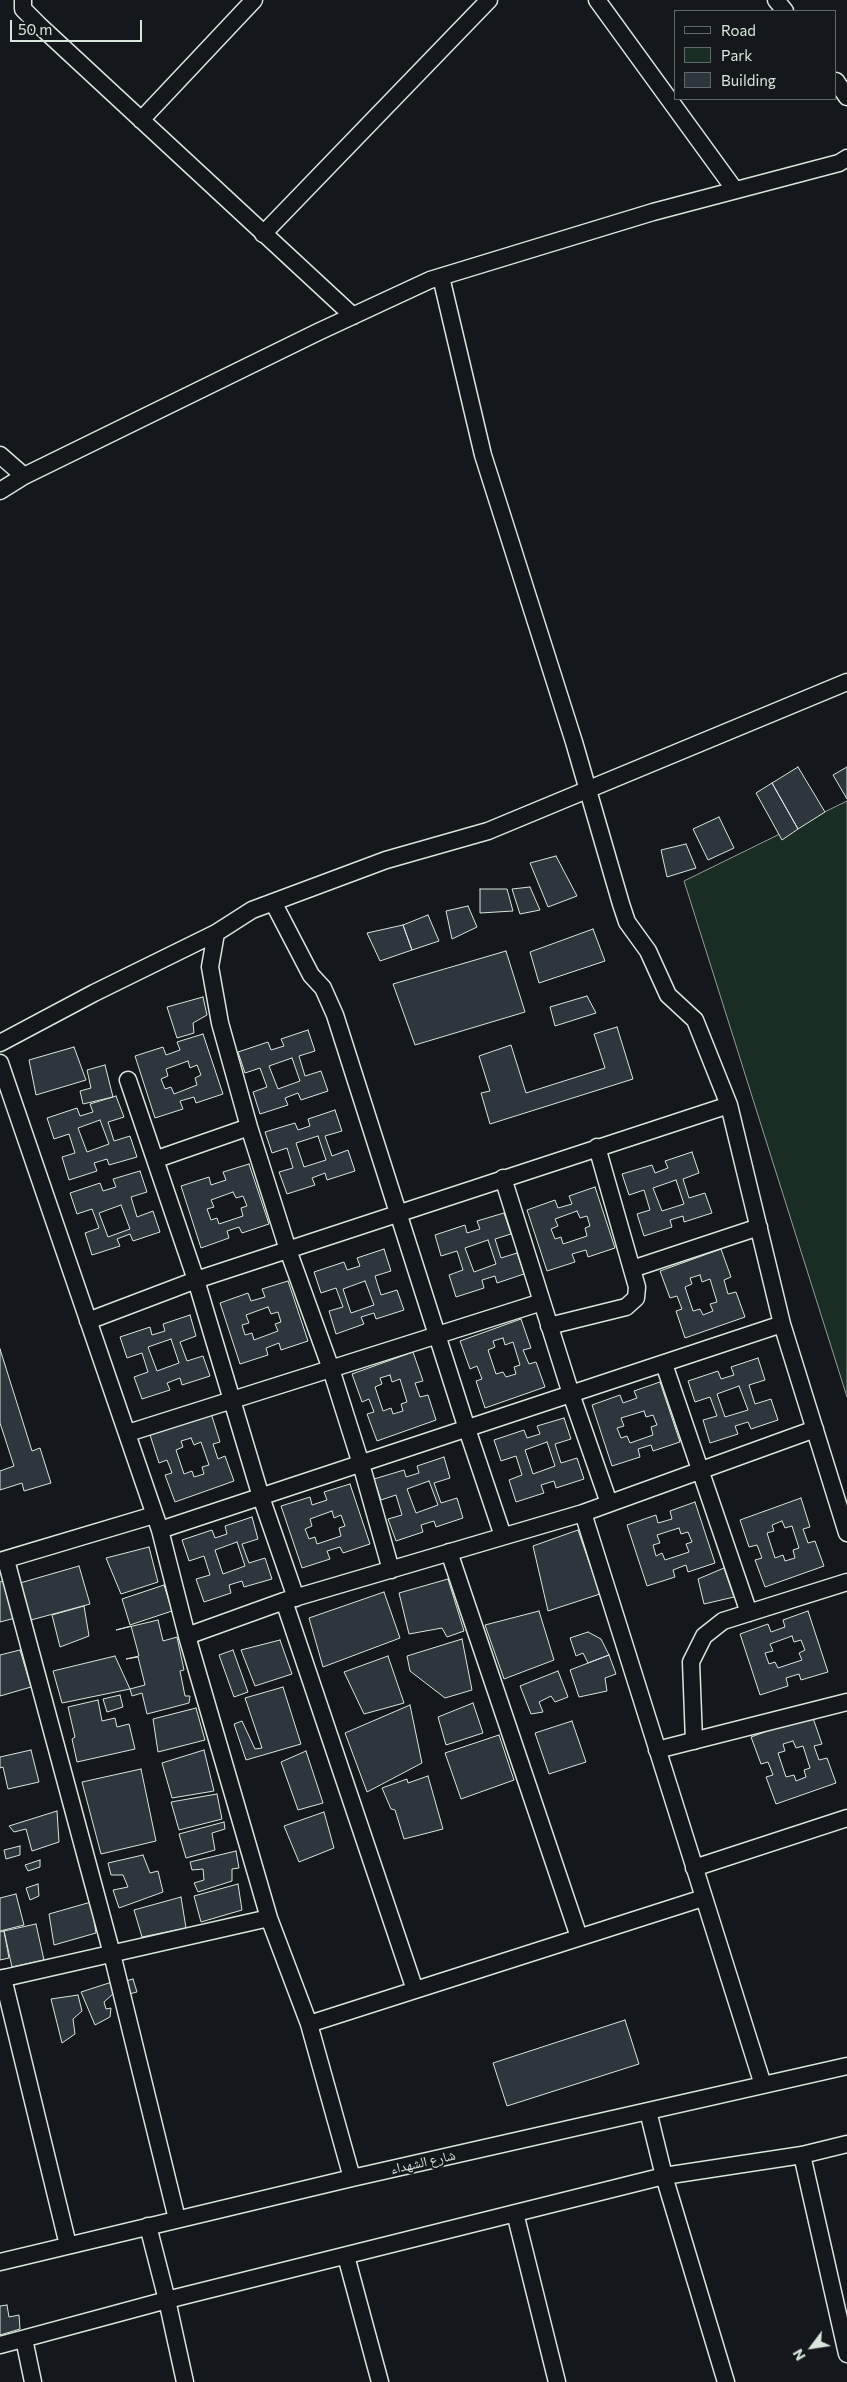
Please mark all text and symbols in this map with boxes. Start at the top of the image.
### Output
scale bar [12,10,145,42]
legend [674,10,837,100]
text: 50 m [18,20,52,38]
text: Road [721,21,756,39]
text: Park [721,46,752,64]
text: Building [721,71,776,89]
street label: شارع الشهداء [389,2146,457,2178]
north arrow [787,2322,837,2372]
text: N [789,2346,809,2364]

